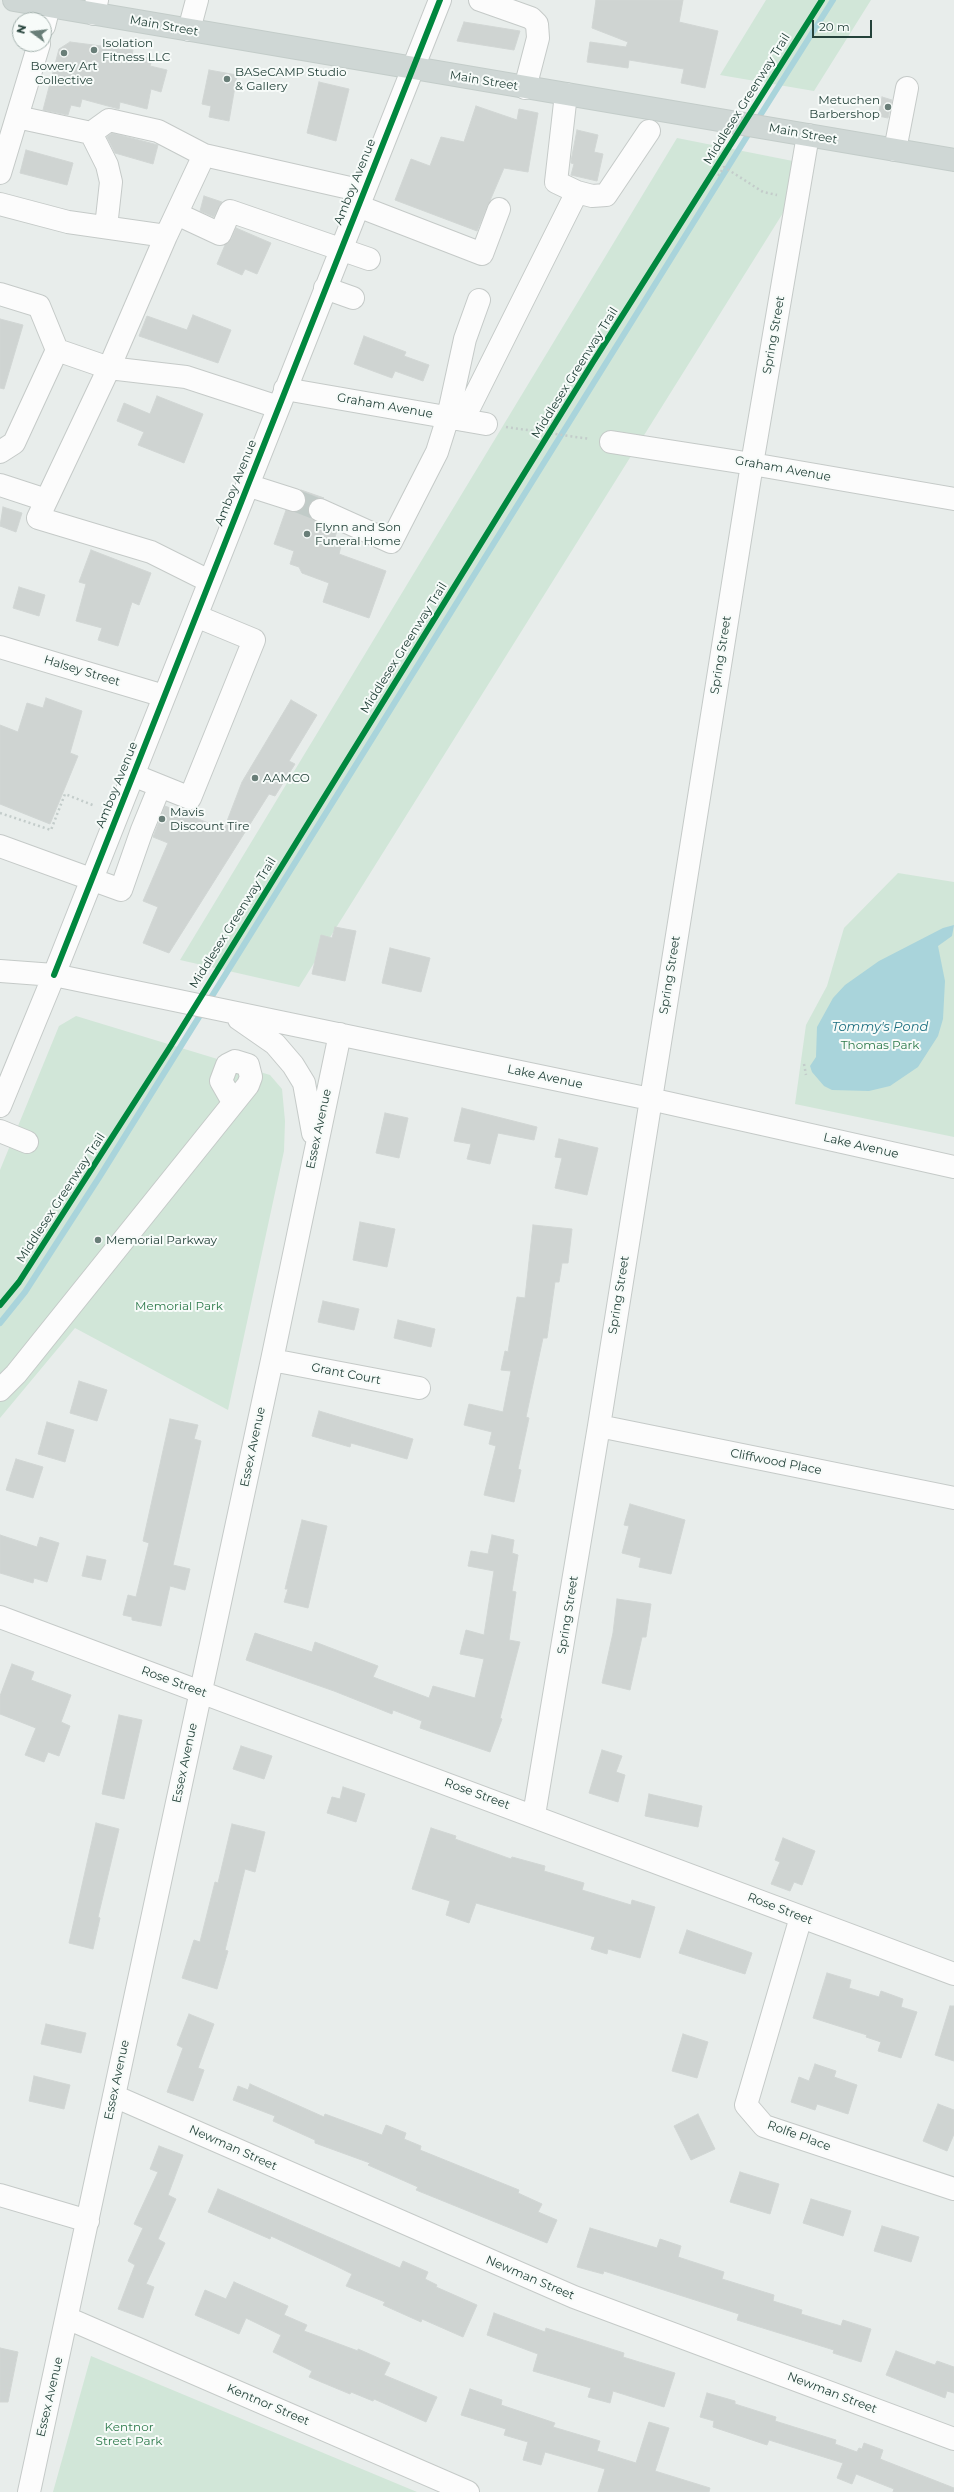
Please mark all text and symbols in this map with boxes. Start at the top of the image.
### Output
north arrow [12,12,52,52]
scale bar [814,12,874,38]
street label: Main Street [129,13,199,39]
text: 20 m [819,19,850,34]
text: N [13,23,29,35]
street label: Middlesex Greenway Trail [701,31,793,167]
place label: Isolation Fitness LLC [102,36,170,64]
marker: Isolation Fitness LLC [89,45,99,55]
marker: Bowery Art Collective [59,48,69,58]
place label: Bowery Art Collective [31,59,97,87]
place label: BASeCAMP Studio & Gallery [235,65,347,93]
street label: Main Street [449,68,519,94]
marker: BASeCAMP Studio & Gallery [222,74,232,84]
place label: Metuchen Barbershop [809,93,880,121]
marker: Metuchen Barbershop [883,102,893,112]
street label: Main Street [768,121,838,147]
street label: Amboy Avenue [331,137,379,227]
street label: Spring Street [760,295,788,375]
street label: Middlesex Greenway Trail [529,305,621,441]
street label: Graham Avenue [336,390,434,422]
street label: Amboy Avenue [212,438,260,528]
street label: Graham Avenue [734,453,832,485]
place label: Flynn and Son Funeral Home [315,520,401,548]
marker: Flynn and Son Funeral Home [302,529,312,539]
street label: Middlesex Greenway Trail [358,580,450,716]
street label: Spring Street [708,615,734,695]
street label: Halsey Street [42,653,122,689]
street label: Amboy Avenue [93,740,141,830]
place label: AAMCO [263,771,310,785]
marker: AAMCO [250,773,260,783]
place label: Mavis Discount Tire [170,805,249,833]
marker: Mavis Discount Tire [157,814,167,824]
street label: Middlesex Greenway Trail [187,855,279,991]
street label: Spring Street [657,935,683,1015]
water label: Tommy's Pond [832,1019,928,1035]
park label: Thomas Park [841,1038,919,1052]
street label: Lake Avenue [506,1062,584,1092]
street label: Essex Avenue [303,1088,335,1170]
street label: Middlesex Greenway Trail [14,1130,108,1266]
street label: Lake Avenue [822,1130,900,1162]
place label: Memorial Parkway [106,1233,217,1247]
marker: Memorial Parkway [93,1235,103,1245]
street label: Spring Street [606,1255,632,1335]
park label: Memorial Park [135,1299,223,1313]
street label: Grant Court [310,1360,382,1388]
street label: Essex Avenue [237,1406,269,1488]
street label: Cliffwood Place [729,1446,823,1478]
street label: Spring Street [555,1575,581,1655]
street label: Rose Street [139,1663,209,1701]
street label: Essex Avenue [169,1722,201,1804]
street label: Rose Street [442,1775,512,1813]
street label: Rose Street [745,1890,815,1928]
street label: Essex Avenue [101,2039,133,2121]
street label: Rolfe Place [765,2118,833,2154]
street label: Newman Street [187,2122,279,2174]
street label: Newman Street [484,2253,576,2303]
street label: Essex Avenue [34,2356,66,2438]
street label: Newman Street [785,2369,879,2417]
street label: Kentnor Street [225,2381,311,2429]
park label: Kentnor Street Park [96,2420,162,2448]

